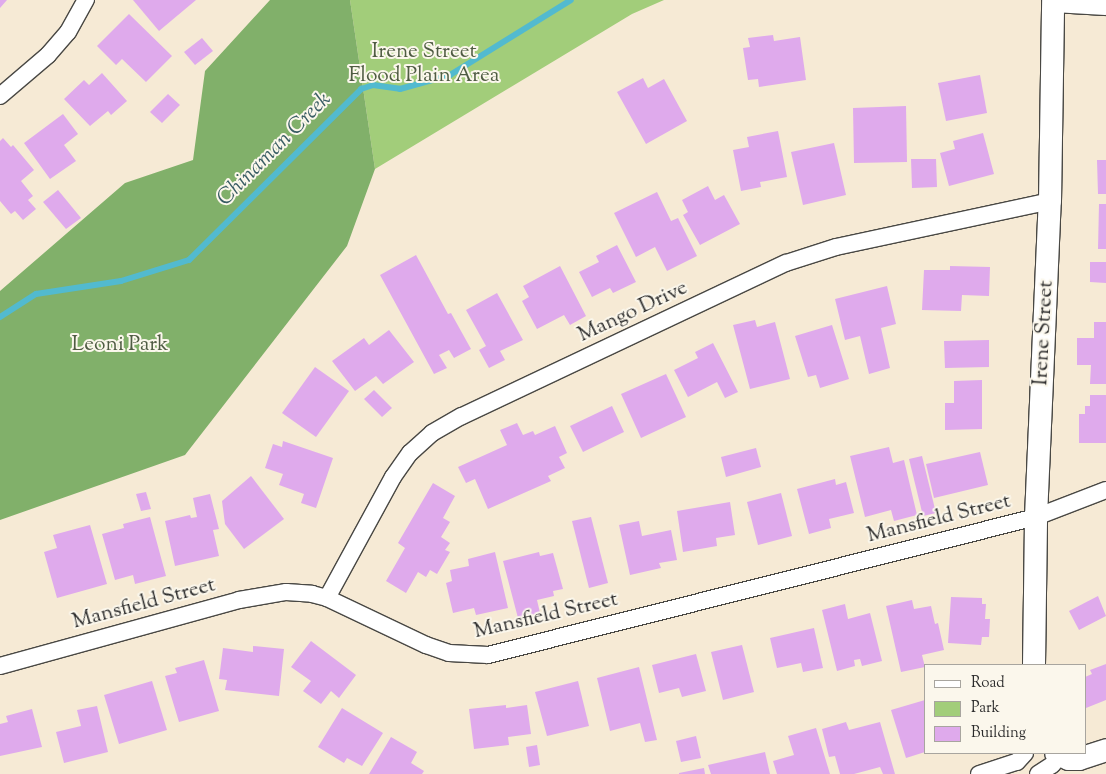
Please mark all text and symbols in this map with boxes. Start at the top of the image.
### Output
park label: Irene Street Flood Plain Area [349,39,499,89]
water label: Chinaman Creek [213,88,337,212]
street label: Mango Drive [574,276,692,348]
street label: Irene Street [1029,280,1059,386]
park label: Leoni Park [72,332,168,358]
street label: Mansfield Street [865,489,1013,549]
street label: Mansfield Street [70,573,218,635]
street label: Mansfield Street [472,587,620,645]
legend [924,664,1086,754]
text: Road [971,673,1005,694]
text: Park [971,698,1000,719]
text: Building [971,723,1026,744]

